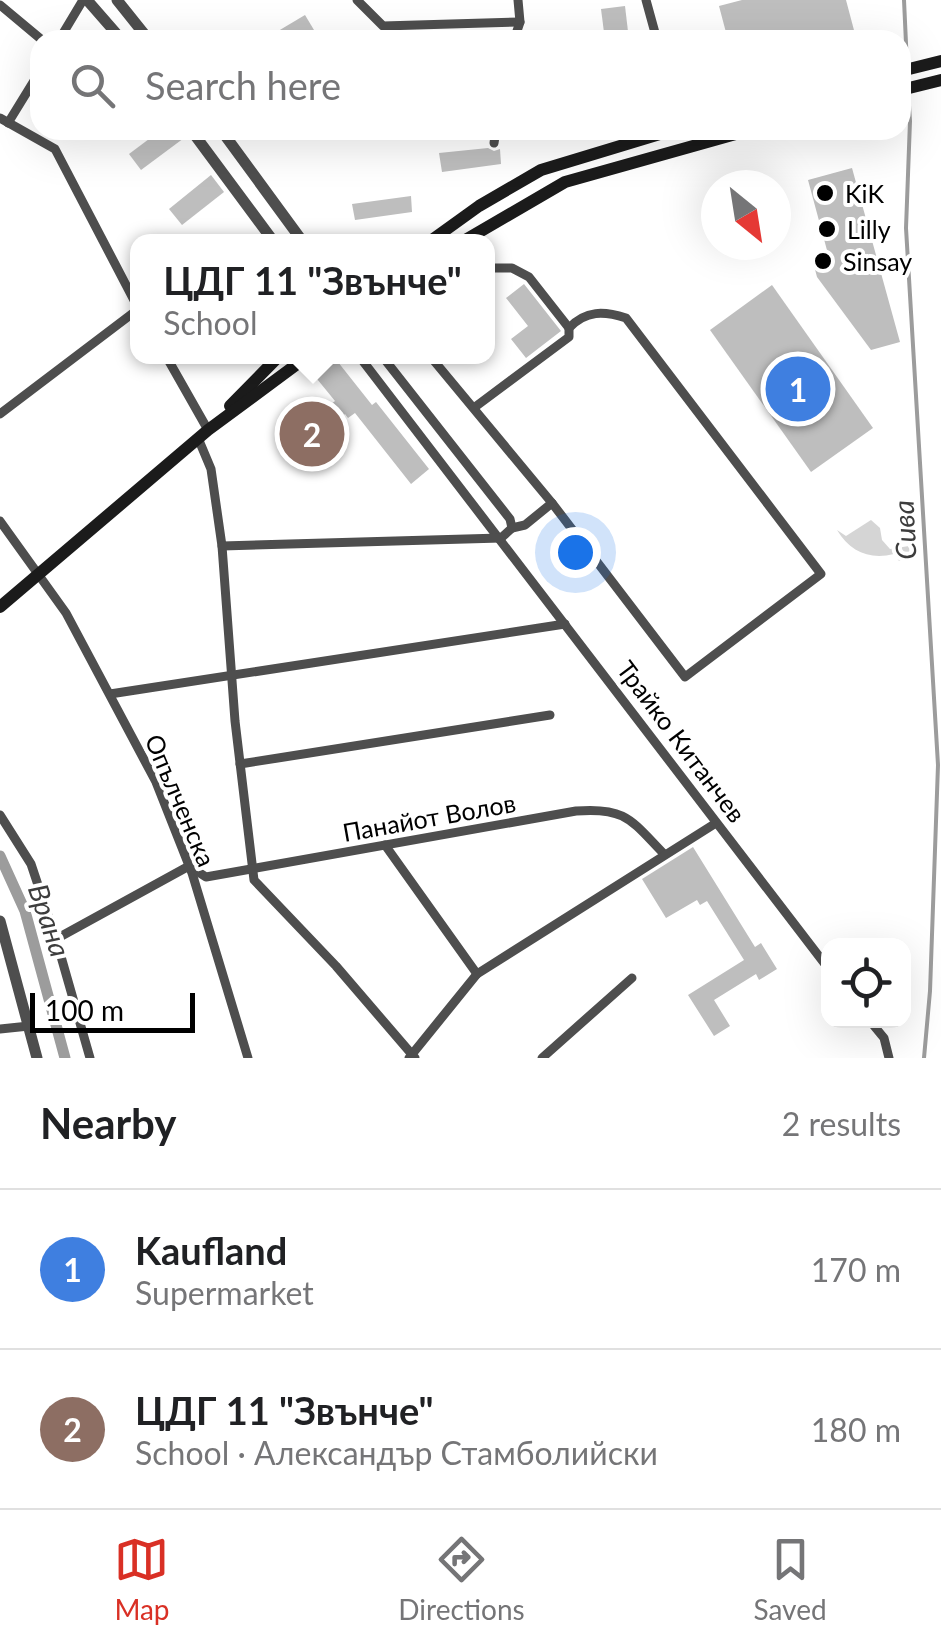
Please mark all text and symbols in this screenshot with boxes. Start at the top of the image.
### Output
search box [30,30,911,140]
icon: search [65,58,120,113]
text: Search here [145,62,341,108]
north arrow [701,170,791,260]
place label: KiK [845,178,884,208]
marker: KiK [814,182,836,204]
place label: Lilly [847,214,891,244]
marker: Lilly [816,218,838,240]
popup [130,234,495,364]
place label: Sinsay [843,246,912,276]
marker: Sinsay [812,250,834,272]
text: ЦДГ 11 "Звънче" [163,257,462,303]
text: School [163,303,257,342]
pin: 1 [766,352,830,426]
pin: 2 [280,396,344,472]
water label: Сива [885,499,923,561]
your location [550,527,601,578]
street label: Трайко Китанчев [612,654,752,828]
street label: Опълченска [140,729,222,871]
street label: Панайот Волов [340,787,518,847]
water label: Врана [22,879,78,961]
map controls [821,938,911,1028]
button: locate [821,938,911,1028]
scale bar [30,988,195,1032]
text: 100 m [45,993,124,1027]
text: Nearby [40,1098,177,1148]
text: 2 results [782,1104,901,1143]
text: Kaufland [135,1227,287,1273]
text: 1 [63,1250,82,1289]
text: 170 m [811,1250,901,1289]
text: Supermarket [135,1273,314,1312]
text: ЦДГ 11 "Звънче" [135,1387,434,1433]
text: 2 [63,1410,82,1449]
text: 180 m [811,1410,901,1449]
text: School · Александър Стамболийски [135,1433,658,1472]
tab: Map [114,1532,170,1626]
tab: Directions [398,1532,525,1626]
tab: Saved [753,1532,827,1626]

